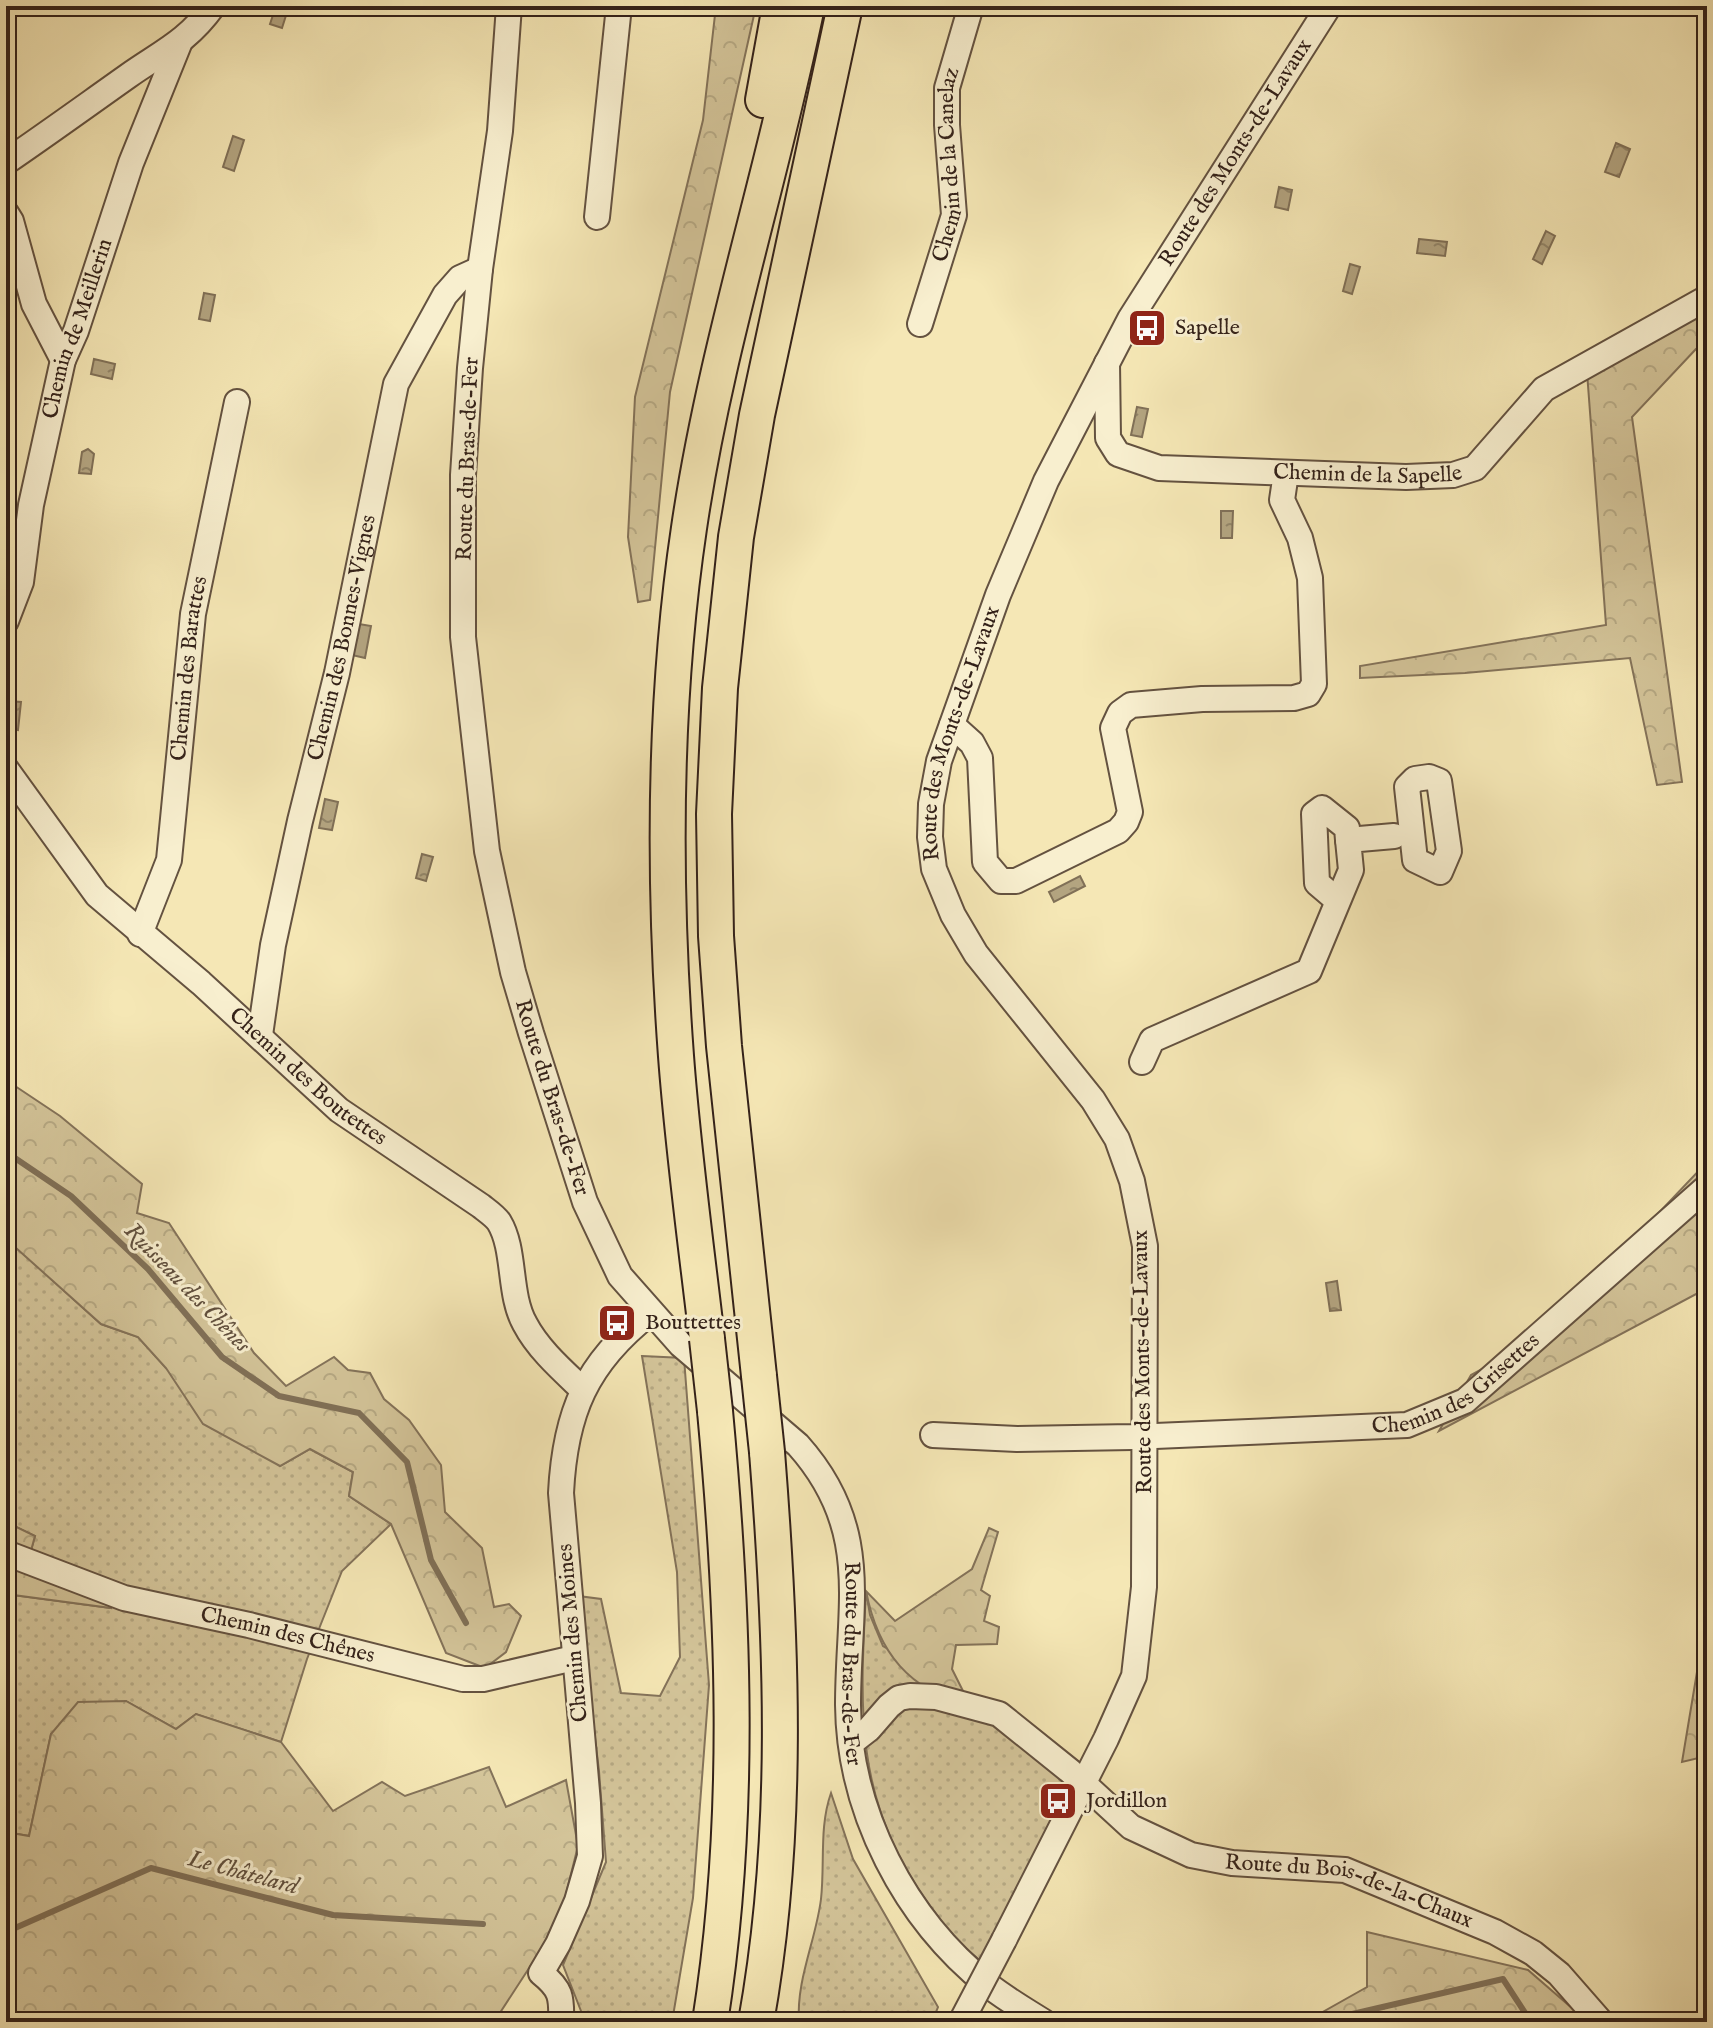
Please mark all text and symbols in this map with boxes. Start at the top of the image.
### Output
street label: Route des Monts-de-Lavaux [1153,33,1319,272]
street label: Chemin de la Canelaz [926,64,969,266]
street label: Chemin de Meillerin [36,235,119,421]
bus stop icon: Sapelle [1126,307,1168,349]
place label: Sapelle [1175,314,1240,342]
street label: Route du Bras-de-Fer [450,356,486,562]
street label: Chemin de la Sapelle [1273,458,1466,491]
street label: Chemin des Bonnes-Vignes [302,512,383,764]
street label: Chemin des Barattes [165,574,214,762]
street label: Route des Monts-de-Lavaux [916,602,1007,863]
street label: Route du Bras-de-Fer [508,996,596,1199]
street label: Chemin des Boutettes [223,1001,392,1152]
water label: Ruisseau des Chênes [117,1216,258,1360]
street label: Route des Monts-de-Lavaux [1127,1229,1159,1494]
bus stop icon: Bouttettes [596,1302,638,1344]
place label: Bouttettes [645,1309,741,1337]
street label: Chemin des Grisettes [1371,1327,1546,1441]
street label: Chemin des Moines [551,1543,595,1723]
street label: Route du Bras-de-Fer [834,1561,868,1768]
street label: Chemin des Chênes [198,1601,378,1670]
bus stop icon: Jordillon [1037,1780,1079,1822]
place label: Jordillon [1083,1787,1168,1815]
water label: Le Châtelard [184,1843,303,1903]
street label: Route du Bois-de-la-Chaux [1224,1849,1477,1935]

